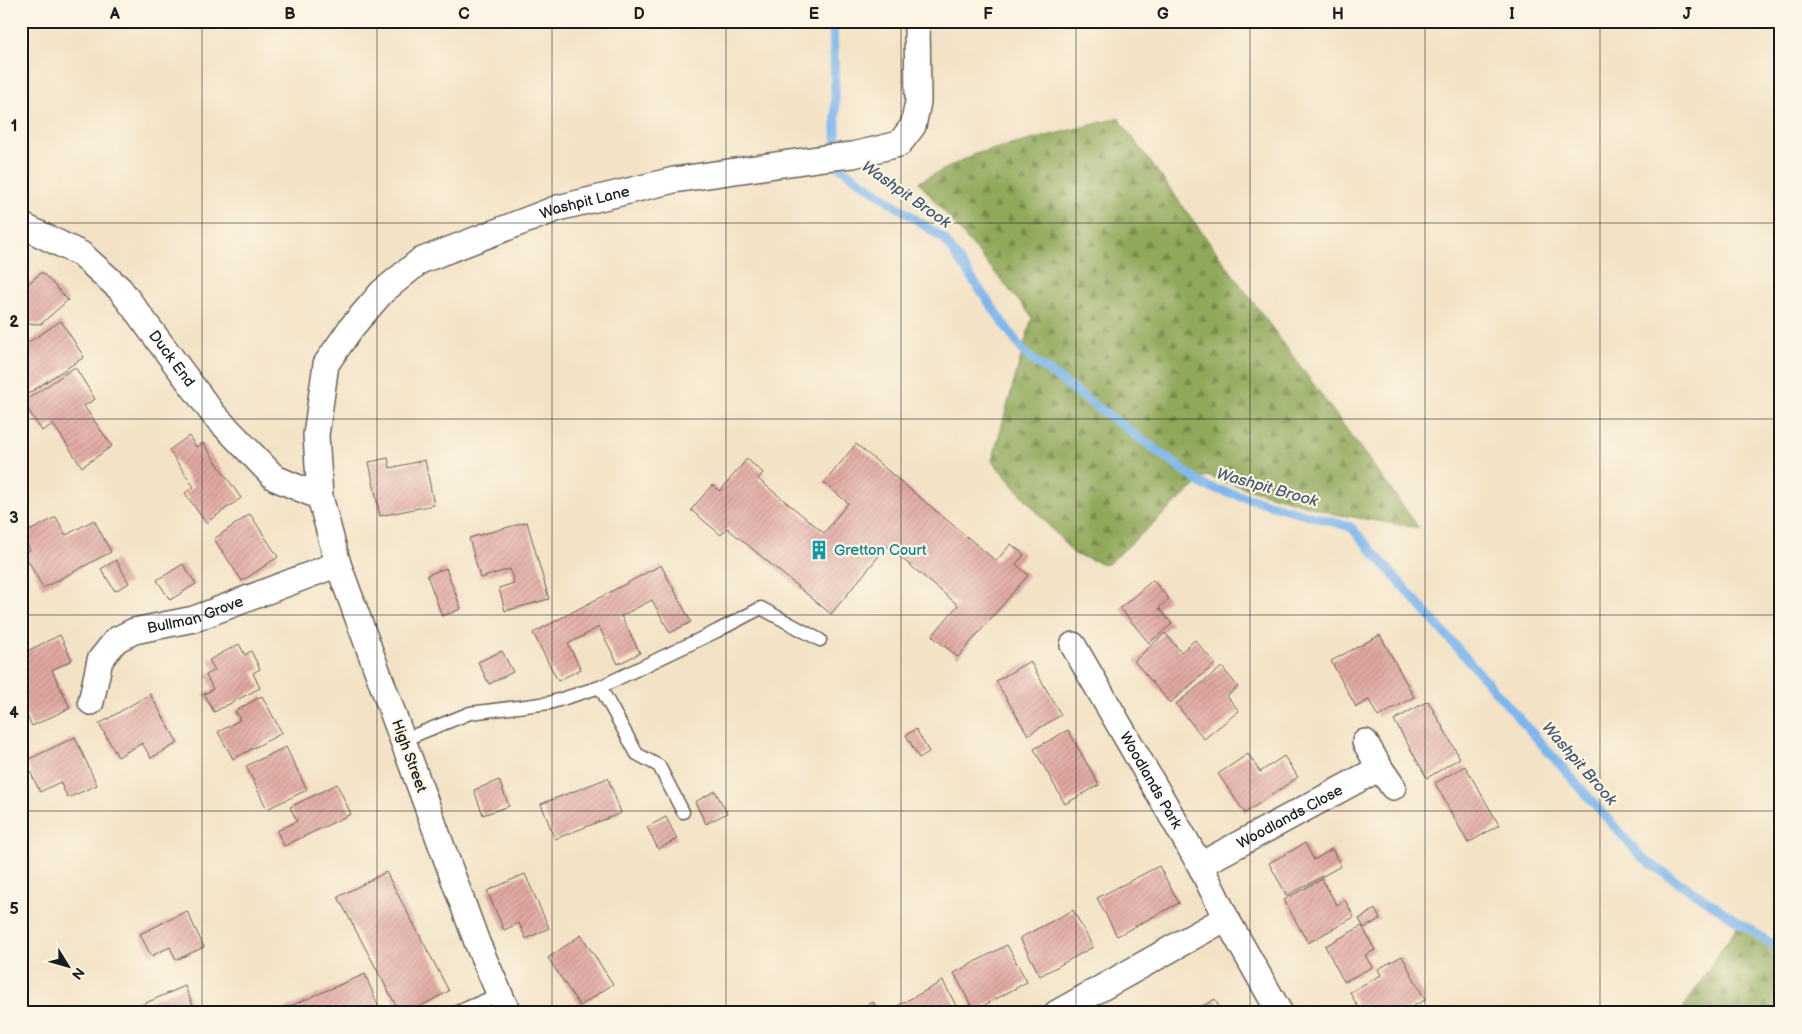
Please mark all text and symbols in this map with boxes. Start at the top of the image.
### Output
text: A [109,5,120,24]
text: B [284,5,296,24]
text: C [458,5,470,24]
text: D [633,5,645,24]
text: E [809,5,819,24]
text: F [983,5,993,24]
text: G [1157,5,1169,24]
text: H [1332,5,1344,24]
text: I [1509,5,1515,24]
text: J [1683,5,1692,24]
text: 1 [11,117,17,136]
water label: Washpit Brook [858,157,955,233]
street label: Washpit Lane [537,182,632,224]
text: 2 [9,313,19,332]
street label: Duck End [145,327,199,391]
water label: Washpit Brook [1214,464,1321,512]
text: 3 [9,509,19,528]
building icon: Gretton Court [808,539,830,561]
place label: Gretton Court [834,541,927,560]
street label: Bullman Grove [145,592,246,638]
text: 4 [9,704,19,723]
street label: High Street [387,717,431,795]
water label: Washpit Brook [1538,718,1621,811]
street label: Woodlands Park [1116,728,1187,833]
street label: Woodlands Close [1234,780,1346,853]
text: 5 [9,900,19,919]
north arrow [42,942,92,992]
text: N [68,964,88,983]

